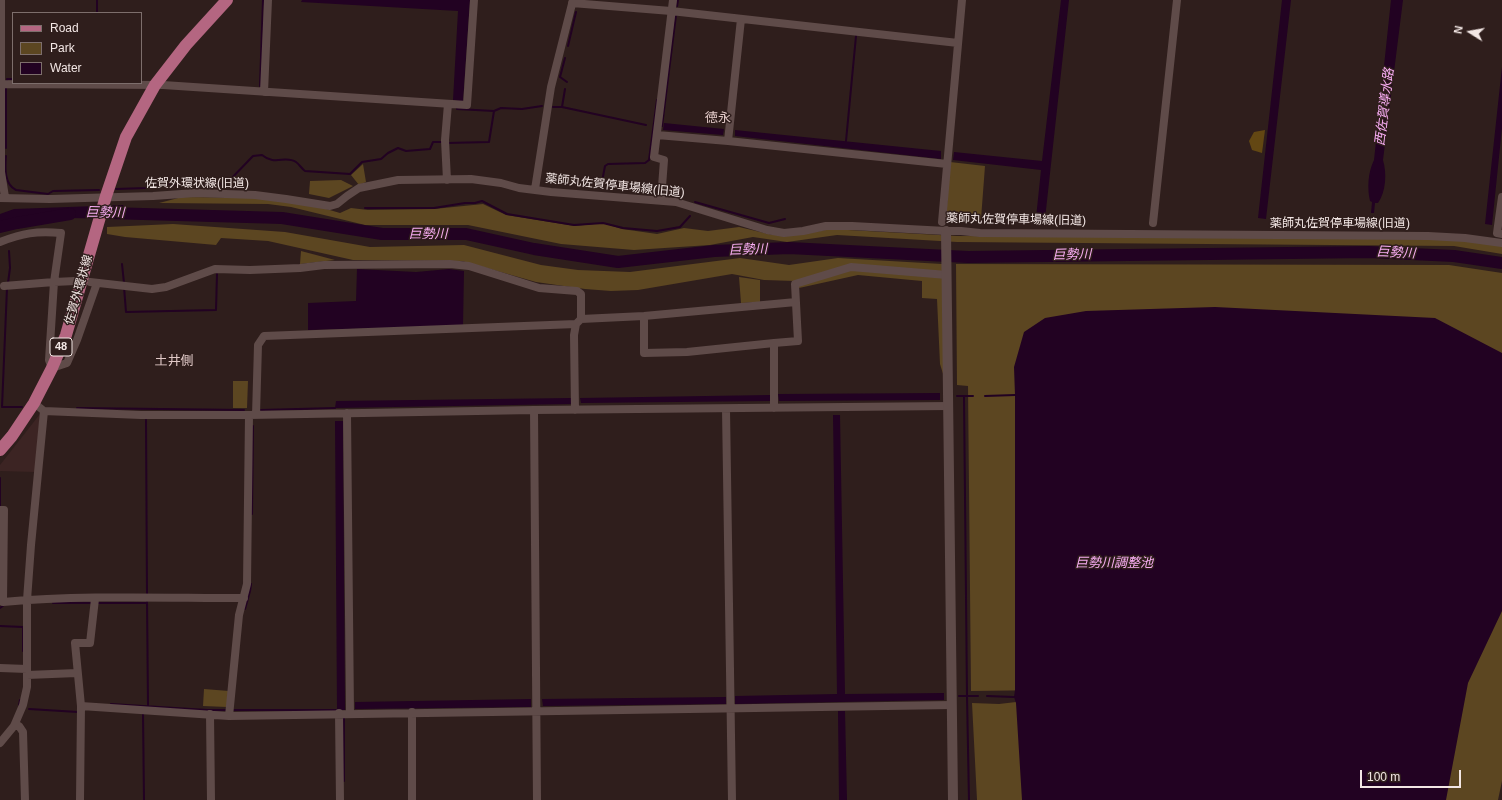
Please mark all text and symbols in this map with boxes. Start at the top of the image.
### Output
legend [12,12,142,84]
north arrow [1450,12,1490,52]
text: Road [50,21,79,35]
text: N [1452,25,1465,35]
text: Park [50,41,75,55]
text: Water [50,61,82,75]
water label: 西佐賀導水路 [1373,67,1397,147]
district label: 徳永 [705,110,731,126]
street label: 薬師丸佐賀停車場線(旧道) [545,172,685,200]
street label: 佐賀外環状線(旧道) [145,177,249,191]
water label: 巨勢川 [85,205,125,221]
street label: 薬師丸佐賀停車場線(旧道) [946,212,1086,228]
street label: 薬師丸佐賀停車場線(旧道) [1270,217,1410,231]
water label: 巨勢川 [409,226,447,242]
water label: 巨勢川 [728,242,768,258]
water label: 巨勢川 [1376,244,1416,262]
water label: 巨勢川 [1052,247,1092,263]
street label: 佐賀外環状線 [62,253,96,327]
road number: 48 [50,338,72,356]
district label: 土井側 [155,353,193,369]
water label: 巨勢川調整池 [1075,555,1153,571]
scale bar [1362,762,1463,788]
text: 100 m [1367,770,1400,784]

